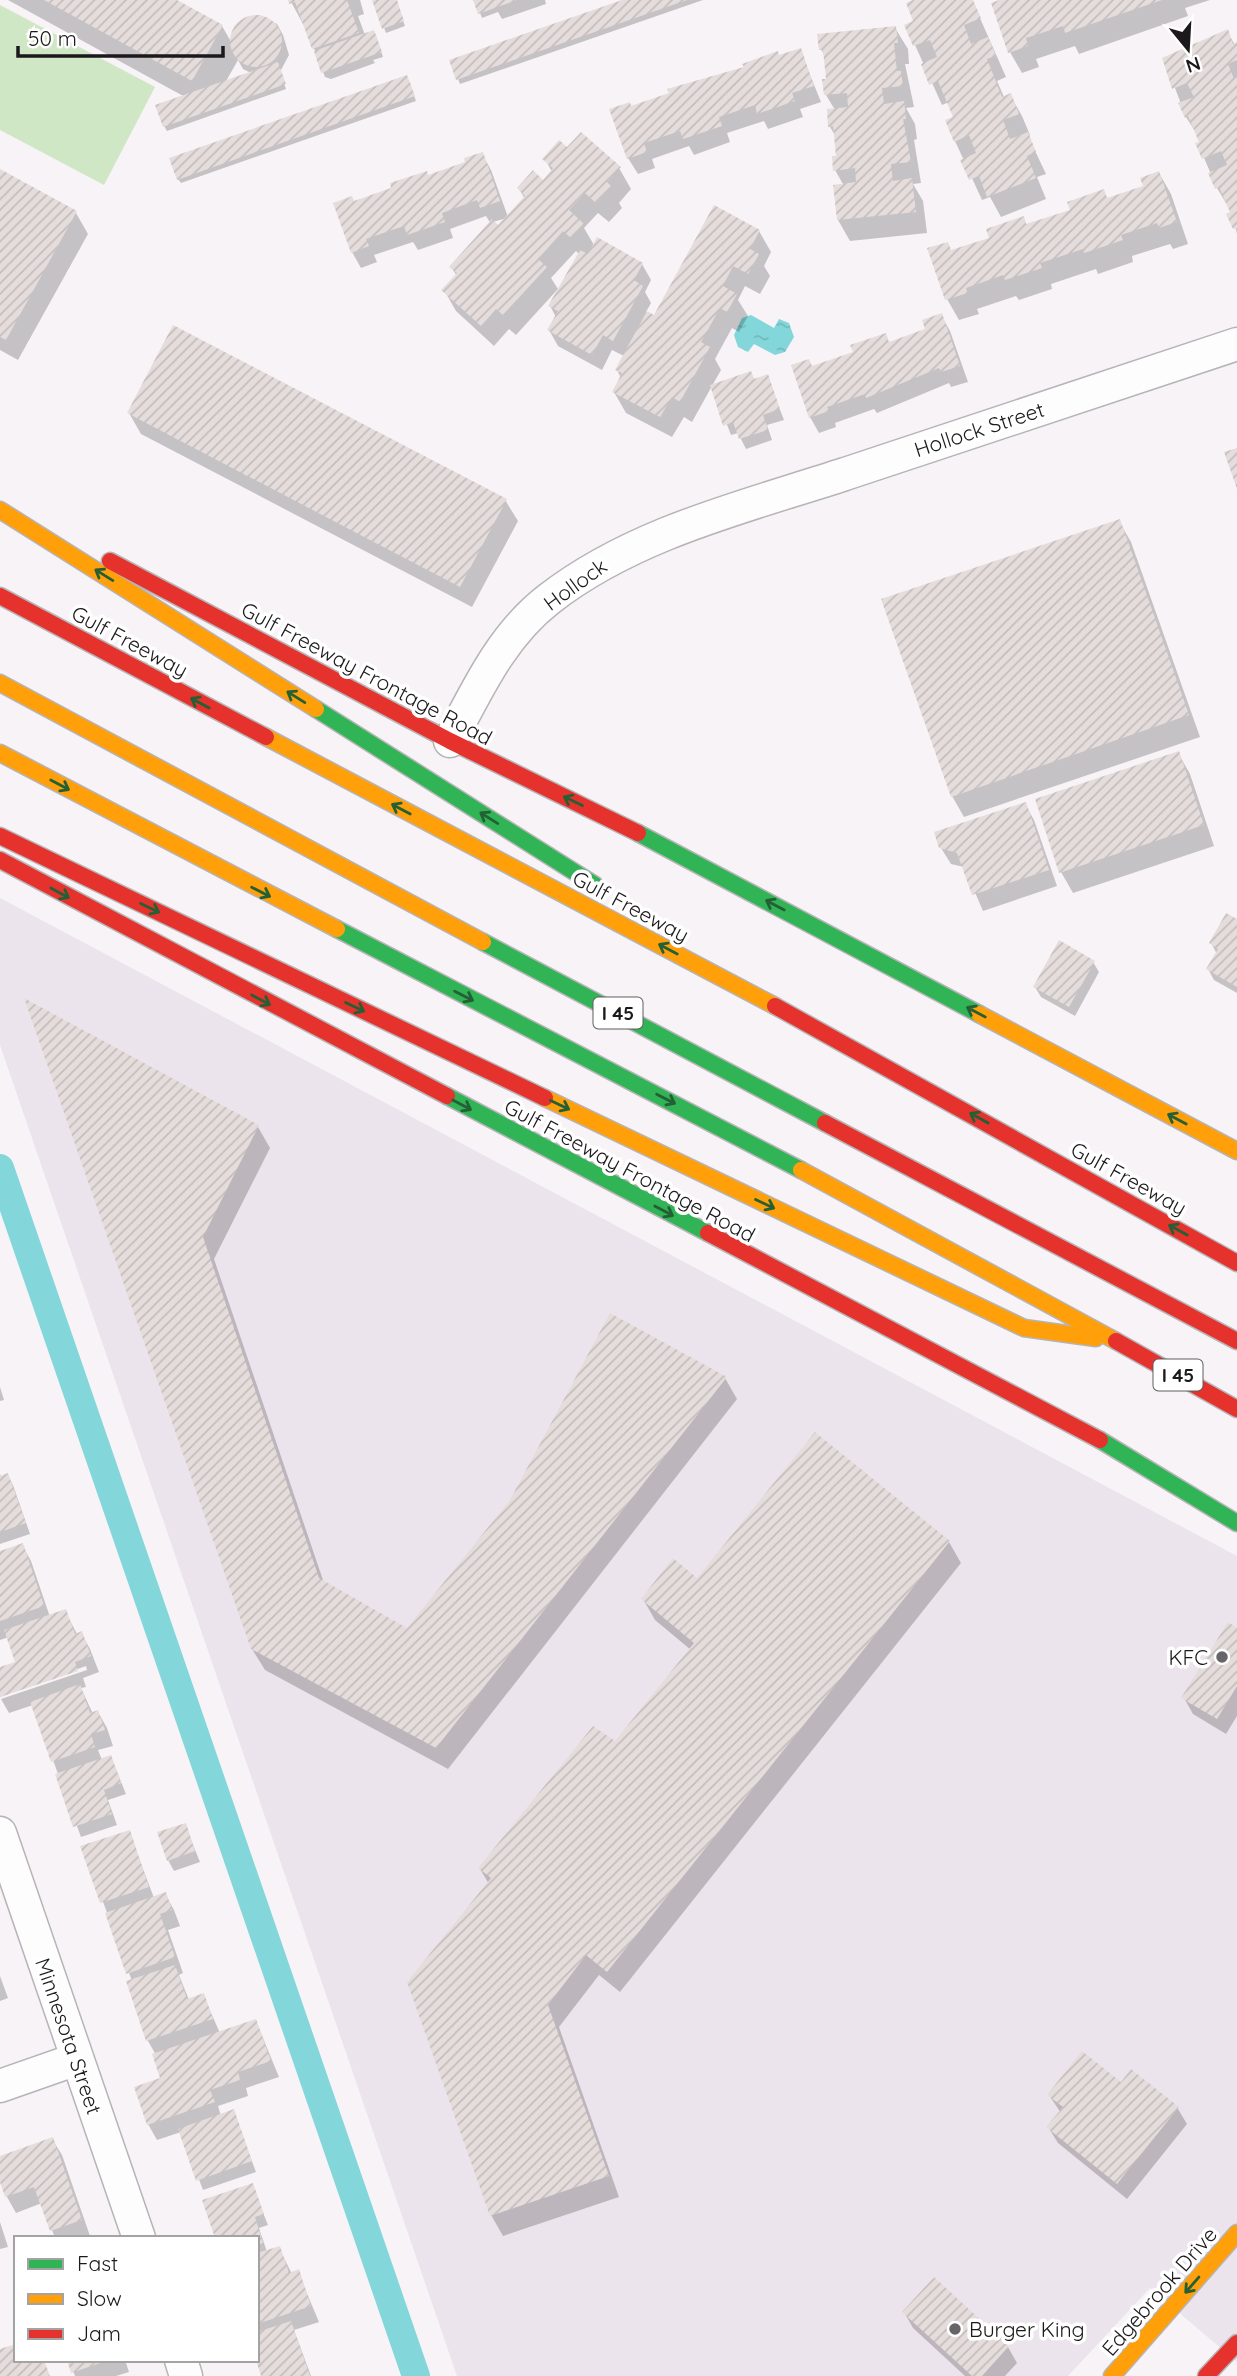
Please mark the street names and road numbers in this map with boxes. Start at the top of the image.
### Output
street label: Hollock Street [911,396,1047,462]
street label: Hollock [538,552,612,616]
street label: Gulf Freeway Frontage Road [237,596,497,750]
street label: Gulf Freeway [67,599,193,683]
street label: Gulf Freeway [568,864,694,948]
road number: I 45 [594,998,642,1028]
street label: Gulf Freeway Frontage Road [500,1093,760,1247]
street label: Gulf Freeway [1067,1136,1191,1220]
road number: I 45 [1154,1359,1202,1390]
street label: Minnesota Street [30,1954,108,2118]
street label: Edgebrook Drive [1096,2221,1222,2361]

